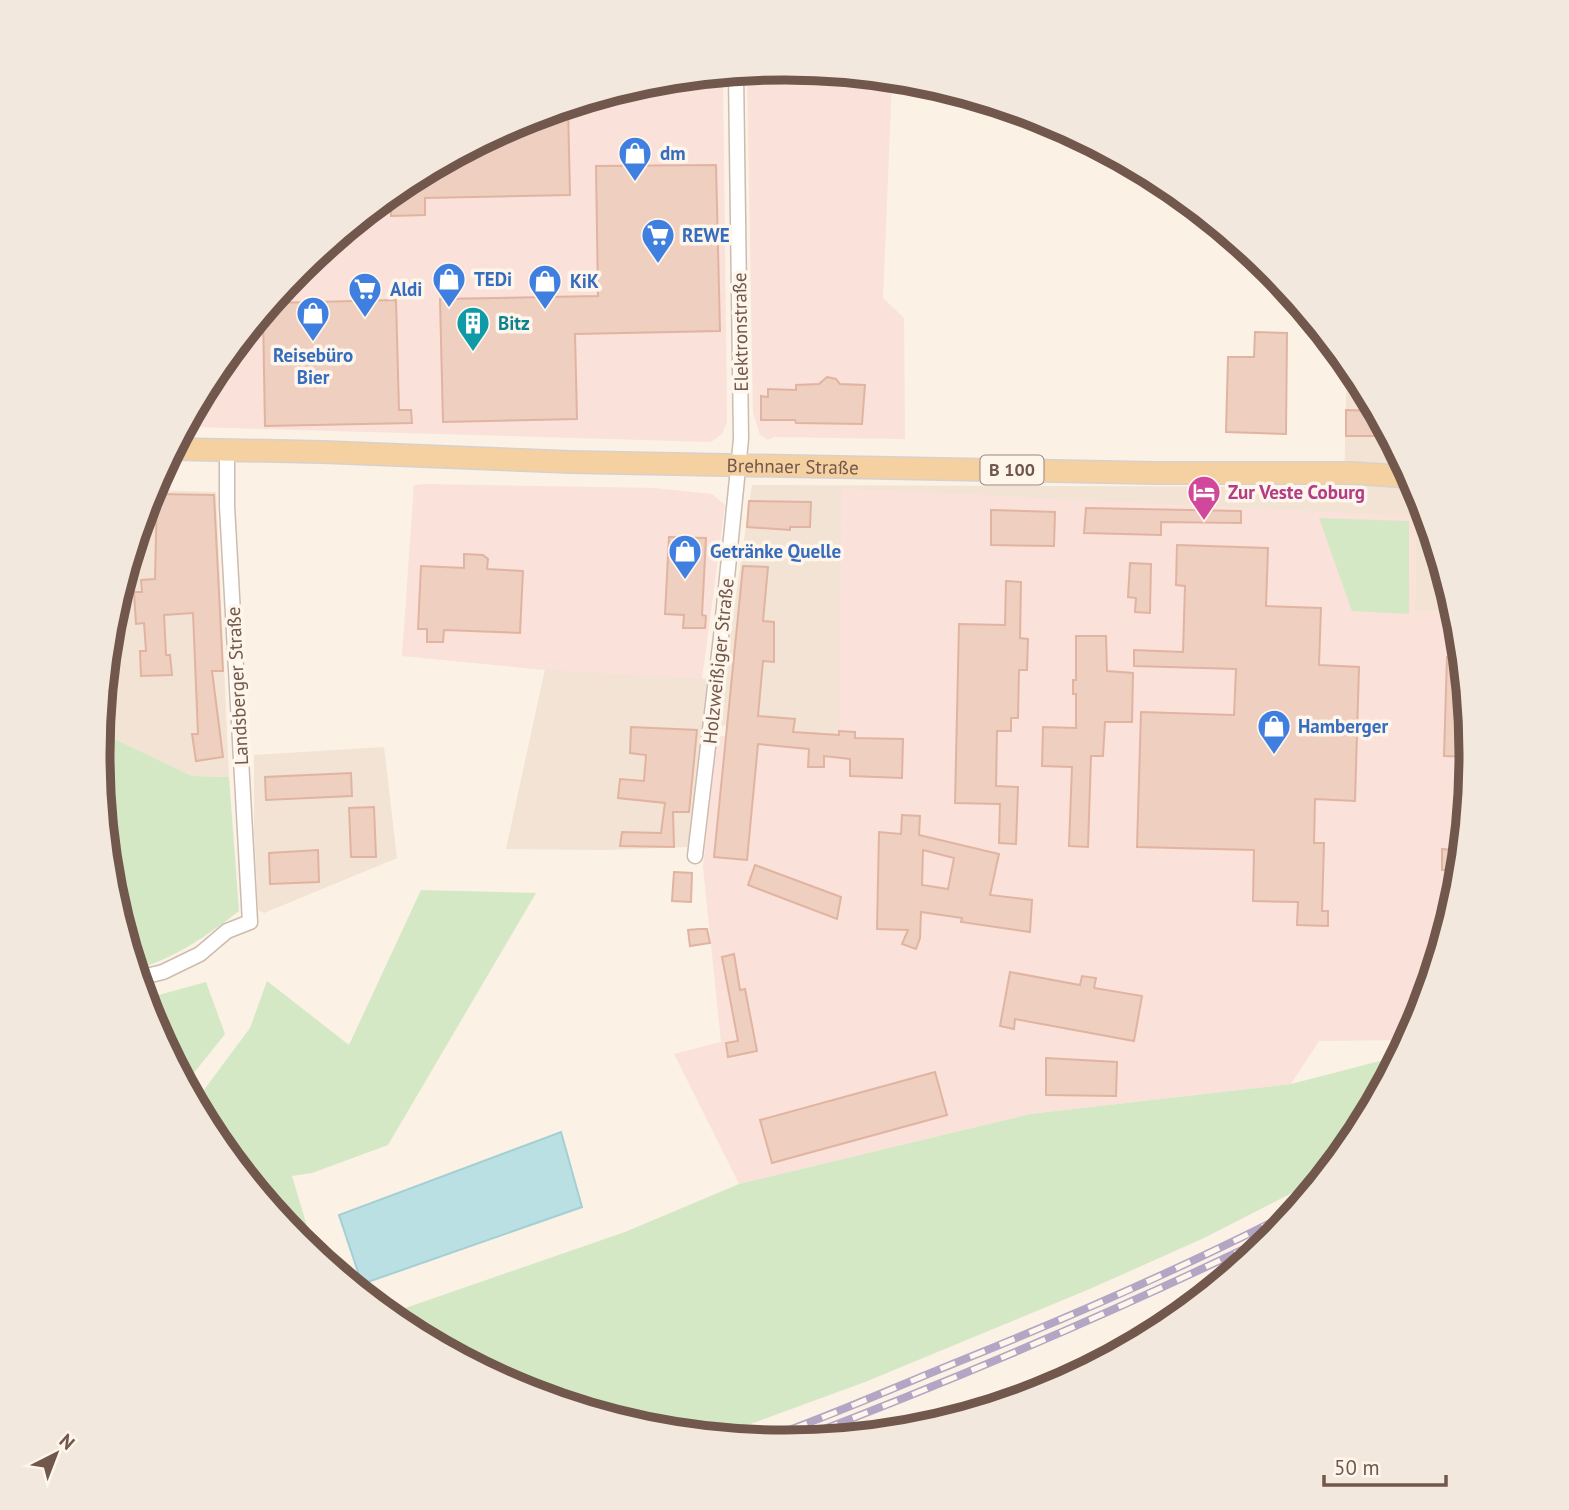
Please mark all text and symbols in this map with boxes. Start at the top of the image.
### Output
shop icon: dm [616,134,654,183]
place label: dm [660,141,686,165]
supermarket icon: REWE [639,216,677,265]
place label: REWE [682,223,730,247]
shop icon: TEDi [430,260,468,309]
shop icon: KiK [526,262,564,311]
place label: TEDi [474,267,512,291]
place label: KiK [570,269,599,293]
supermarket icon: Aldi [346,270,384,319]
street label: Elektronstraße [727,272,753,392]
place label: Aldi [390,277,422,301]
shop icon: Reisebüro Bier [294,294,332,343]
building icon: Bitz [454,304,492,353]
place label: Bitz [498,311,530,335]
place label: Reisebüro Bier [273,343,353,389]
street label: Brehnaer Straße [726,453,859,479]
road number: B 100 [981,456,1044,484]
hotel icon: Zur Veste Coburg [1185,473,1223,522]
place label: Zur Veste Coburg [1228,480,1365,504]
shop icon: Getränke Quelle [666,532,704,581]
place label: Getränke Quelle [710,539,841,563]
street label: Holzweißiger Straße [697,577,739,745]
street label: Landsberger Straße [221,606,253,766]
shop icon: Hamberger [1255,707,1293,756]
place label: Hamberger [1298,714,1388,738]
north arrow [21,1419,91,1489]
text: N [55,1428,80,1454]
scale bar [1324,1444,1446,1488]
text: 50 m [1334,1454,1380,1481]

